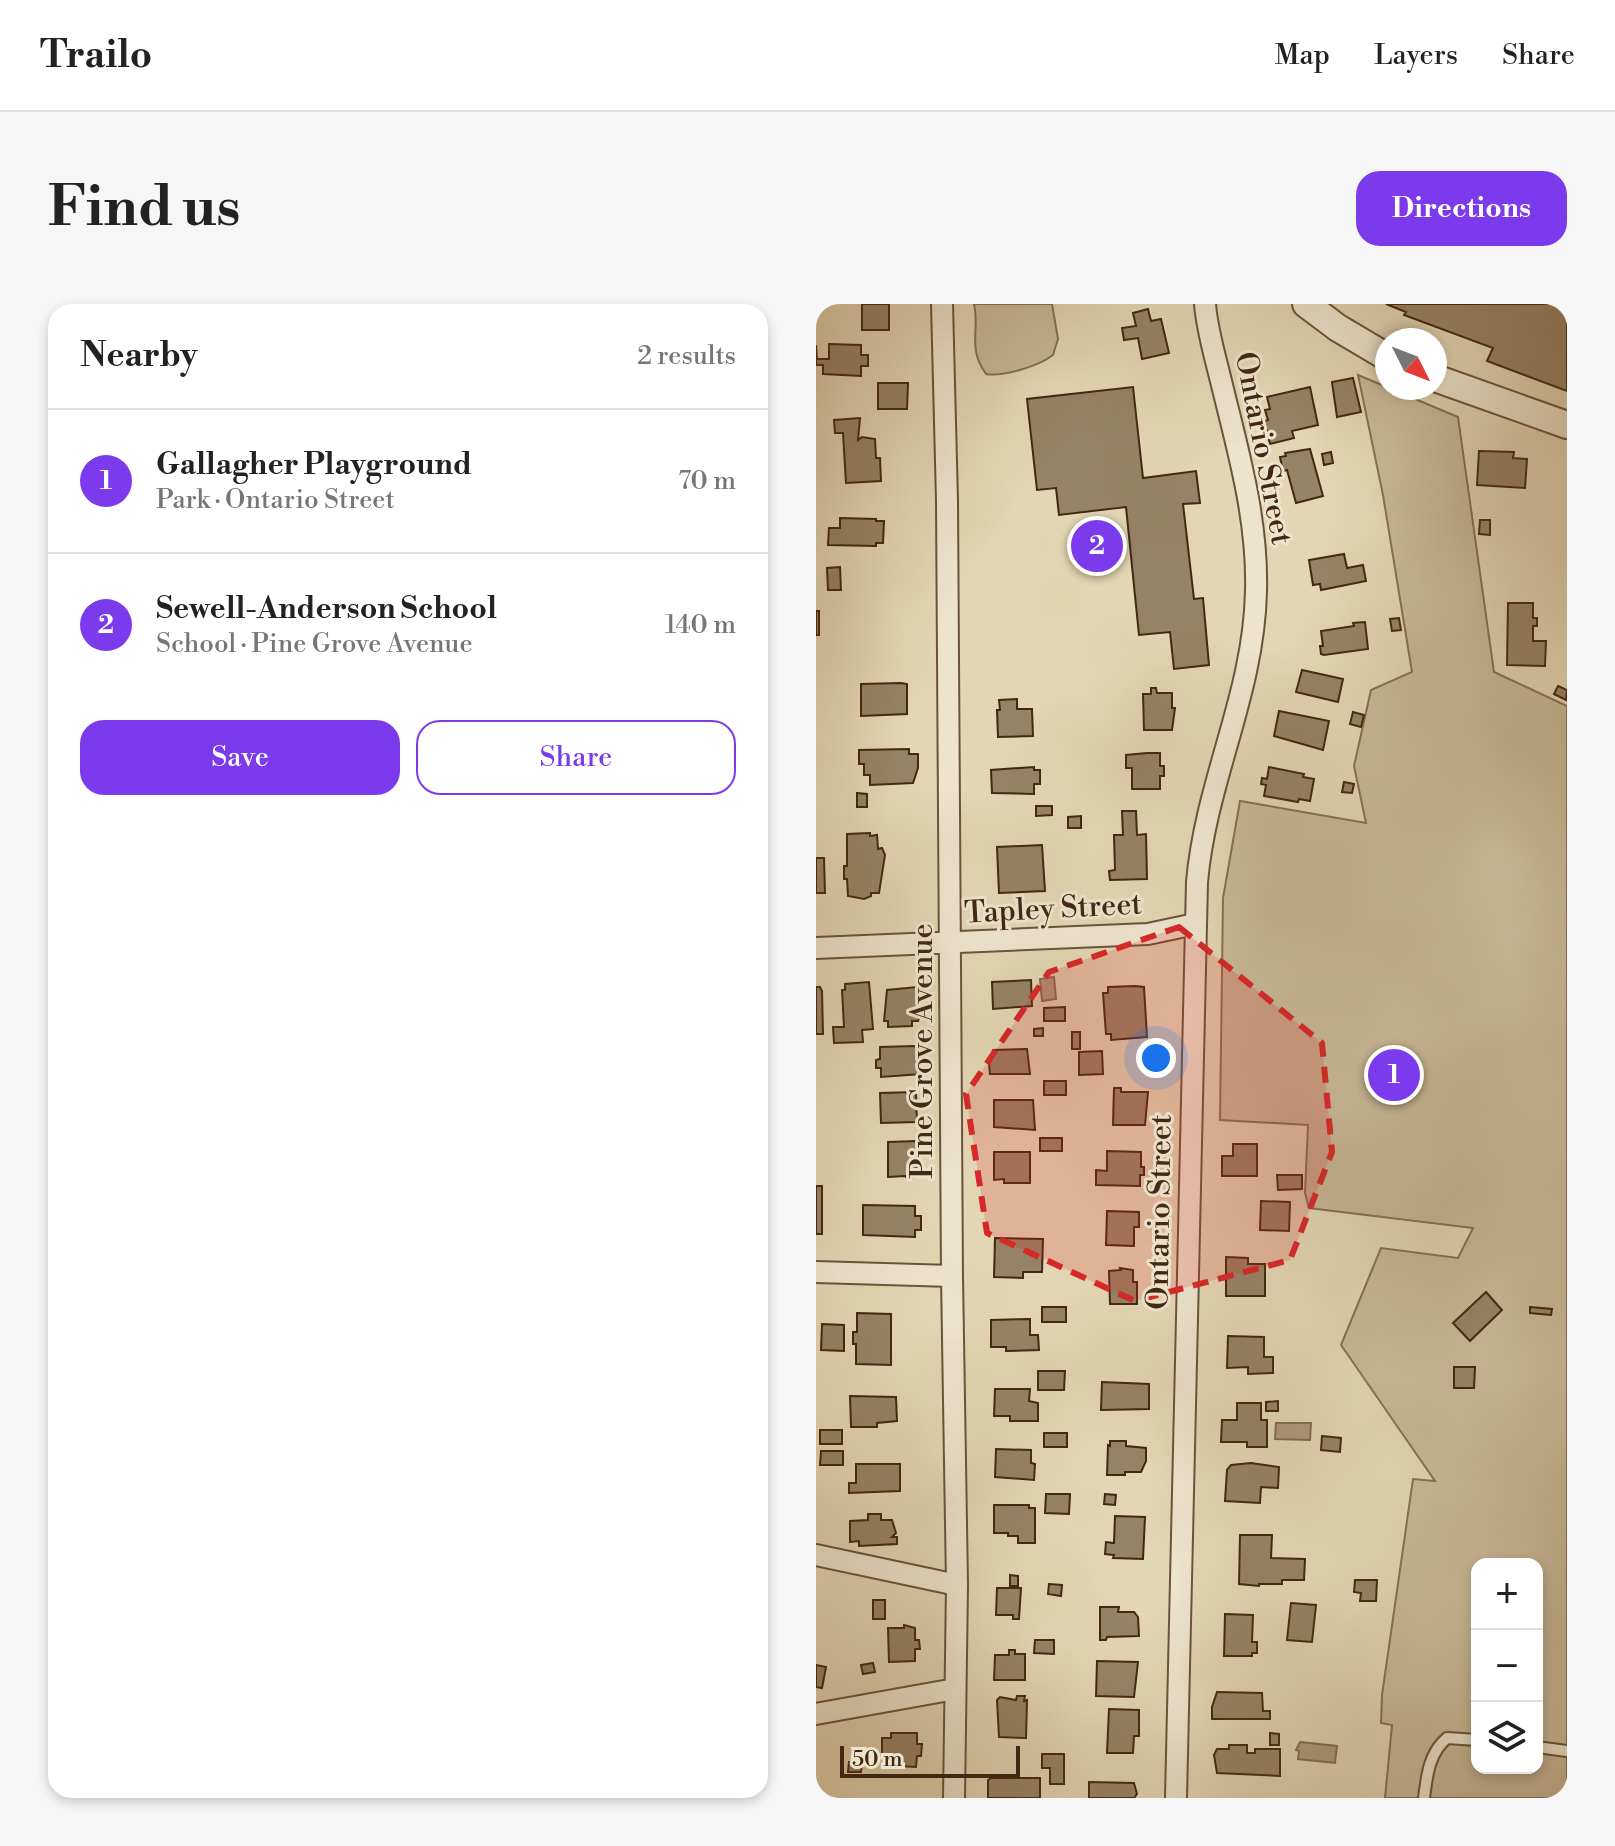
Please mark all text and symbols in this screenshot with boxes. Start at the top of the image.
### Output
text: Trailo [40,32,152,79]
text: Map [1275,38,1330,73]
text: Layers [1374,38,1458,73]
text: Share [1502,38,1575,73]
button: Directions [1356,171,1567,246]
text: Find us [48,173,241,243]
north arrow [1375,328,1447,400]
text: Nearby [80,335,198,377]
text: 2 results [637,340,736,372]
street label: Ontario Street [1226,349,1300,548]
text: Gallagher Playground [156,446,472,484]
text: 1 [100,465,112,497]
text: 70 m [678,465,736,497]
text: Park · Ontario Street [156,484,395,516]
pin: 2 [1071,516,1123,576]
text: Sewell-Anderson School [156,590,497,628]
text: 2 [98,609,114,641]
text: 140 m [665,609,736,641]
text: School · Pine Grove Avenue [156,628,473,660]
button: Save [80,720,400,795]
button: Share [416,720,736,795]
street label: Tapley Street [963,885,1143,933]
street label: Pine Grove Avenue [904,923,942,1179]
your location [1136,1038,1176,1078]
pin: 1 [1368,1045,1420,1105]
street label: Ontario Street [1139,1114,1181,1310]
map controls [1471,1558,1543,1774]
button: + [1471,1558,1543,1630]
button: − [1471,1630,1543,1702]
button: layers [1471,1702,1543,1774]
scale bar [840,1742,1020,1778]
text: 50 m [852,1746,903,1773]

